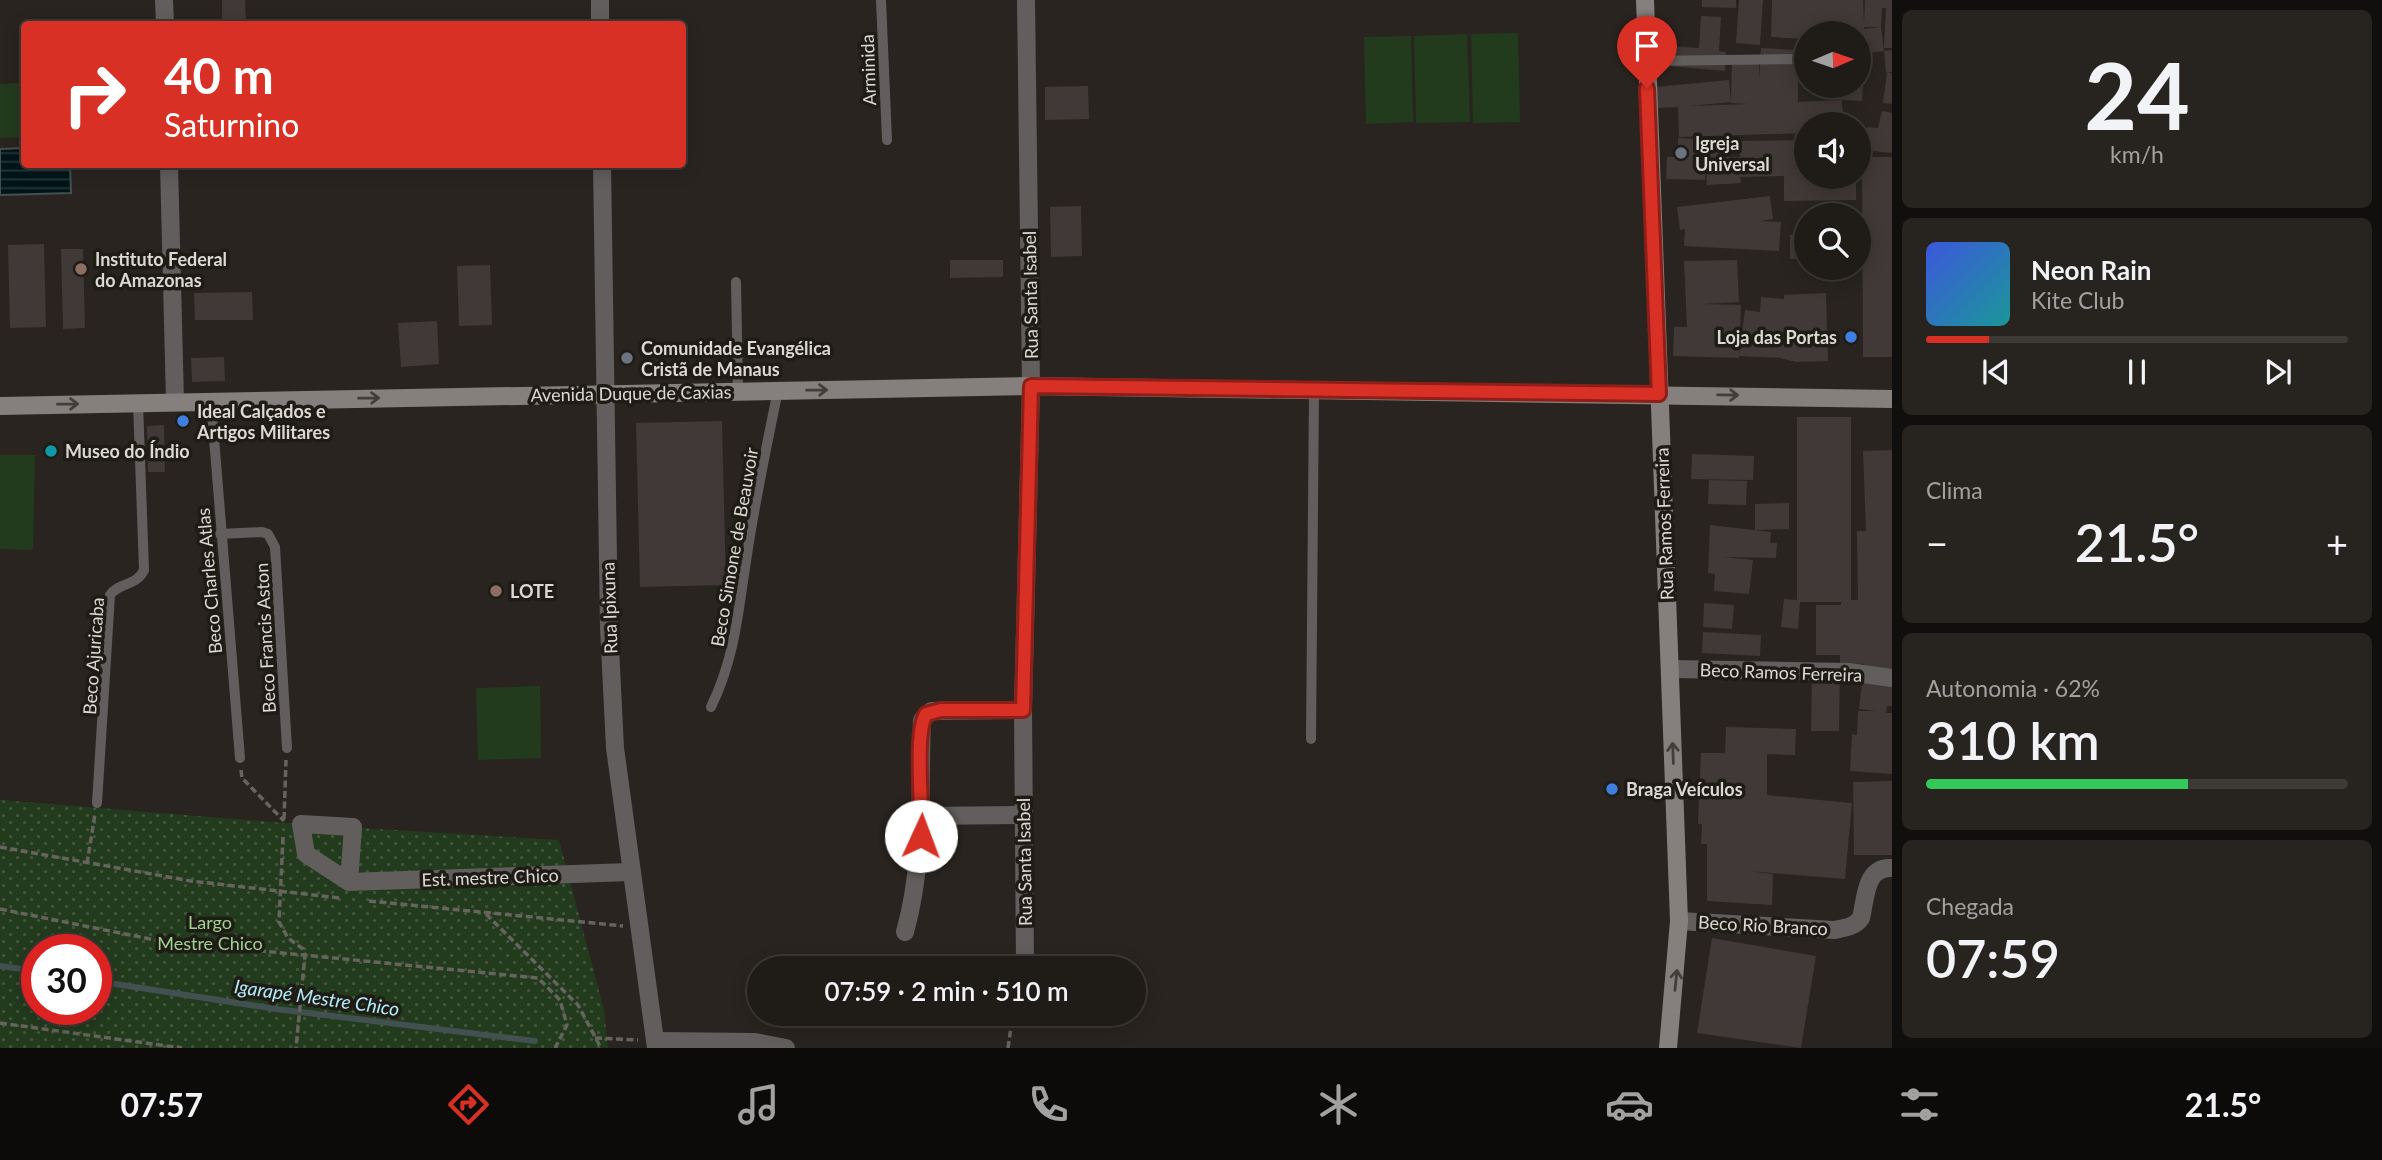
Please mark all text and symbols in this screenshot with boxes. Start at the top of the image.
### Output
pin [1617,16,1677,88]
north arrow [1794,21,1871,98]
map controls [1794,21,1871,280]
icon: arrive [1628,27,1666,65]
street label: Arminida [856,34,880,106]
text: 24 [2084,40,2190,149]
text: 40 m [164,46,274,104]
icon: right [49,49,140,140]
text: Saturnino [164,105,299,144]
button: sound [1794,112,1871,189]
place label: Igreja Universal [1695,132,1770,175]
text: km/h [2110,140,2164,168]
marker: Igreja Universal [1673,145,1689,161]
button: search [1794,203,1871,280]
street label: Rua Santa Isabel [1018,231,1042,359]
place label: Instituto Federal do Amazonas [95,248,227,291]
text: Neon Rain [2031,254,2151,286]
marker: Instituto Federal do Amazonas [73,261,89,277]
text: Kite Club [2031,286,2124,314]
place label: Loja das Portas [1717,326,1837,348]
marker: Loja das Portas [1843,329,1859,345]
place label: Comunidade Evangélica Cristã de Manaus [641,337,831,380]
marker: Comunidade Evangélica Cristã de Manaus [619,350,635,366]
icon: previous [1977,353,2015,391]
icon: pause [2118,353,2156,391]
icon: next [2259,353,2297,391]
street label: Avenida Duque de Caxias [530,380,732,406]
one-way arrow [805,383,828,396]
one-way arrow [1716,389,1739,402]
one-way arrow [357,392,380,405]
one-way arrow [56,398,79,411]
place label: Ideal Calçados e Artigos Militares [196,400,330,443]
marker: Ideal Calçados e Artigos Militares [175,413,191,429]
place label: Museo do Índio [65,440,190,462]
marker: Museo do Índio [43,443,59,459]
street label: Beco Simone de Beauvoir [706,445,762,648]
street label: Rua Ramos Ferreira [1650,447,1678,601]
text: Clima [1926,476,1983,504]
street label: Beco Charles Atlas [192,507,226,655]
text: 21.5° [2075,511,2199,573]
text: − [1926,520,1948,566]
text: + [2326,520,2348,566]
street label: Beco Francis Aston [250,562,280,714]
street label: Rua Ipixuna [596,562,622,654]
place label: LOTE [510,580,554,602]
marker: LOTE [488,583,504,599]
street label: Beco Ajuricaba [78,597,108,715]
street label: Beco Ramos Ferreira [1699,658,1863,686]
text: Autonomia · 62% [1926,674,2100,702]
text: 310 km [1926,709,2100,771]
one-way arrow [1667,742,1680,765]
place label: Braga Veículos [1626,778,1743,800]
marker: Braga Veículos [1604,781,1620,797]
street label: Rua Santa Isabel [1012,798,1036,926]
position arrow [884,799,958,873]
street label: Est. mestre Chico [421,864,559,890]
text: Chegada [1926,892,2014,920]
park label: Largo Mestre Chico [157,911,263,954]
street label: Beco Rio Branco [1698,911,1828,939]
text: 07:59 [1926,927,2060,989]
speed limit sign: 30 [21,934,112,1025]
one-way arrow [1670,969,1683,992]
water label: Igarapé Mestre Chico [233,974,401,1020]
text: 07:59 · 2 min · 510 m [824,975,1069,1007]
icon: directions [444,1080,493,1129]
icon: music [734,1080,783,1129]
icon: phone [1024,1080,1073,1129]
icon: climate [1314,1080,1363,1129]
icon: car [1605,1080,1654,1129]
icon: filters [1895,1080,1944,1129]
text: 07:57 [121,1085,203,1124]
text: 21.5° [2185,1085,2261,1124]

